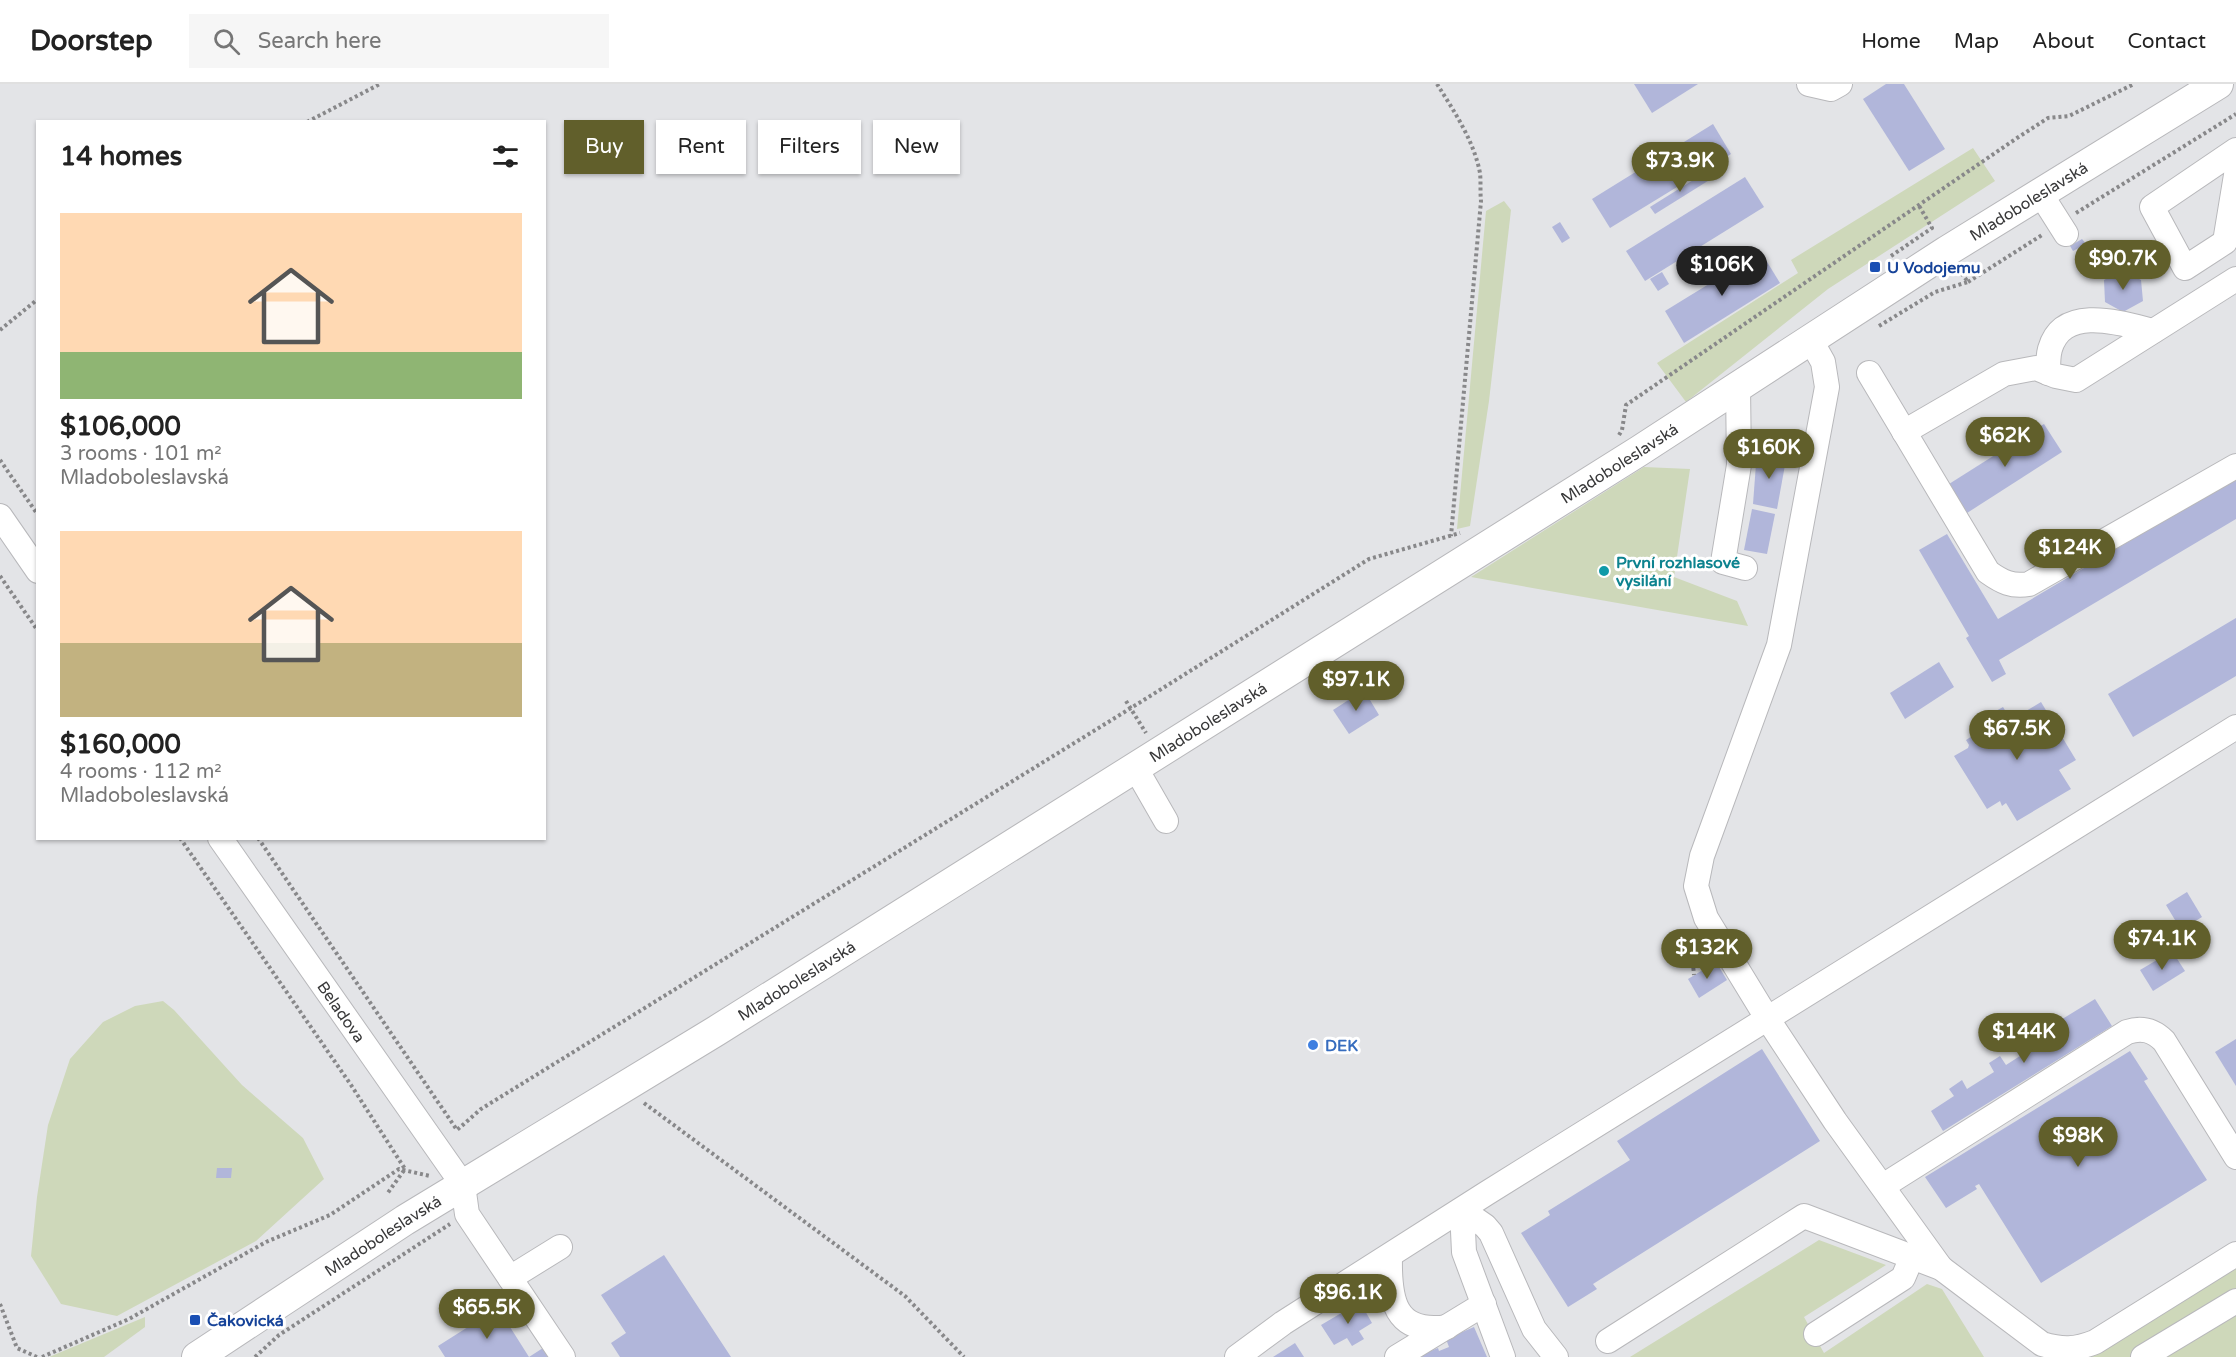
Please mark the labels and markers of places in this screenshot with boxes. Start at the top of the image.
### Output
pin: $73.9K [1631,142,1729,193]
pin: $90.7K [2074,240,2172,291]
pin: $106K [1680,246,1764,297]
place label: U Vodojemu [1887,258,1981,278]
marker: U Vodojemu [1868,260,1882,274]
pin: $62K [1969,417,2041,468]
pin: $160K [1727,429,1811,480]
pin: $124K [2028,529,2112,580]
place label: První rozhlasové vysilání [1616,553,1740,591]
marker: První rozhlasové vysilání [1597,564,1611,578]
pin: $97.1K [1307,661,1405,712]
pin: $67.5K [1968,710,2066,761]
pin: $74.1K [2113,920,2211,971]
pin: $132K [1665,929,1749,980]
pin: $144K [1982,1013,2066,1064]
place label: DEK [1325,1036,1358,1056]
marker: DEK [1306,1038,1320,1052]
pin: $98K [2042,1117,2114,1168]
pin: $96.1K [1299,1274,1397,1325]
pin: $65.5K [438,1289,536,1340]
place label: Čakovická [207,1311,284,1331]
marker: Čakovická [188,1313,202,1327]

